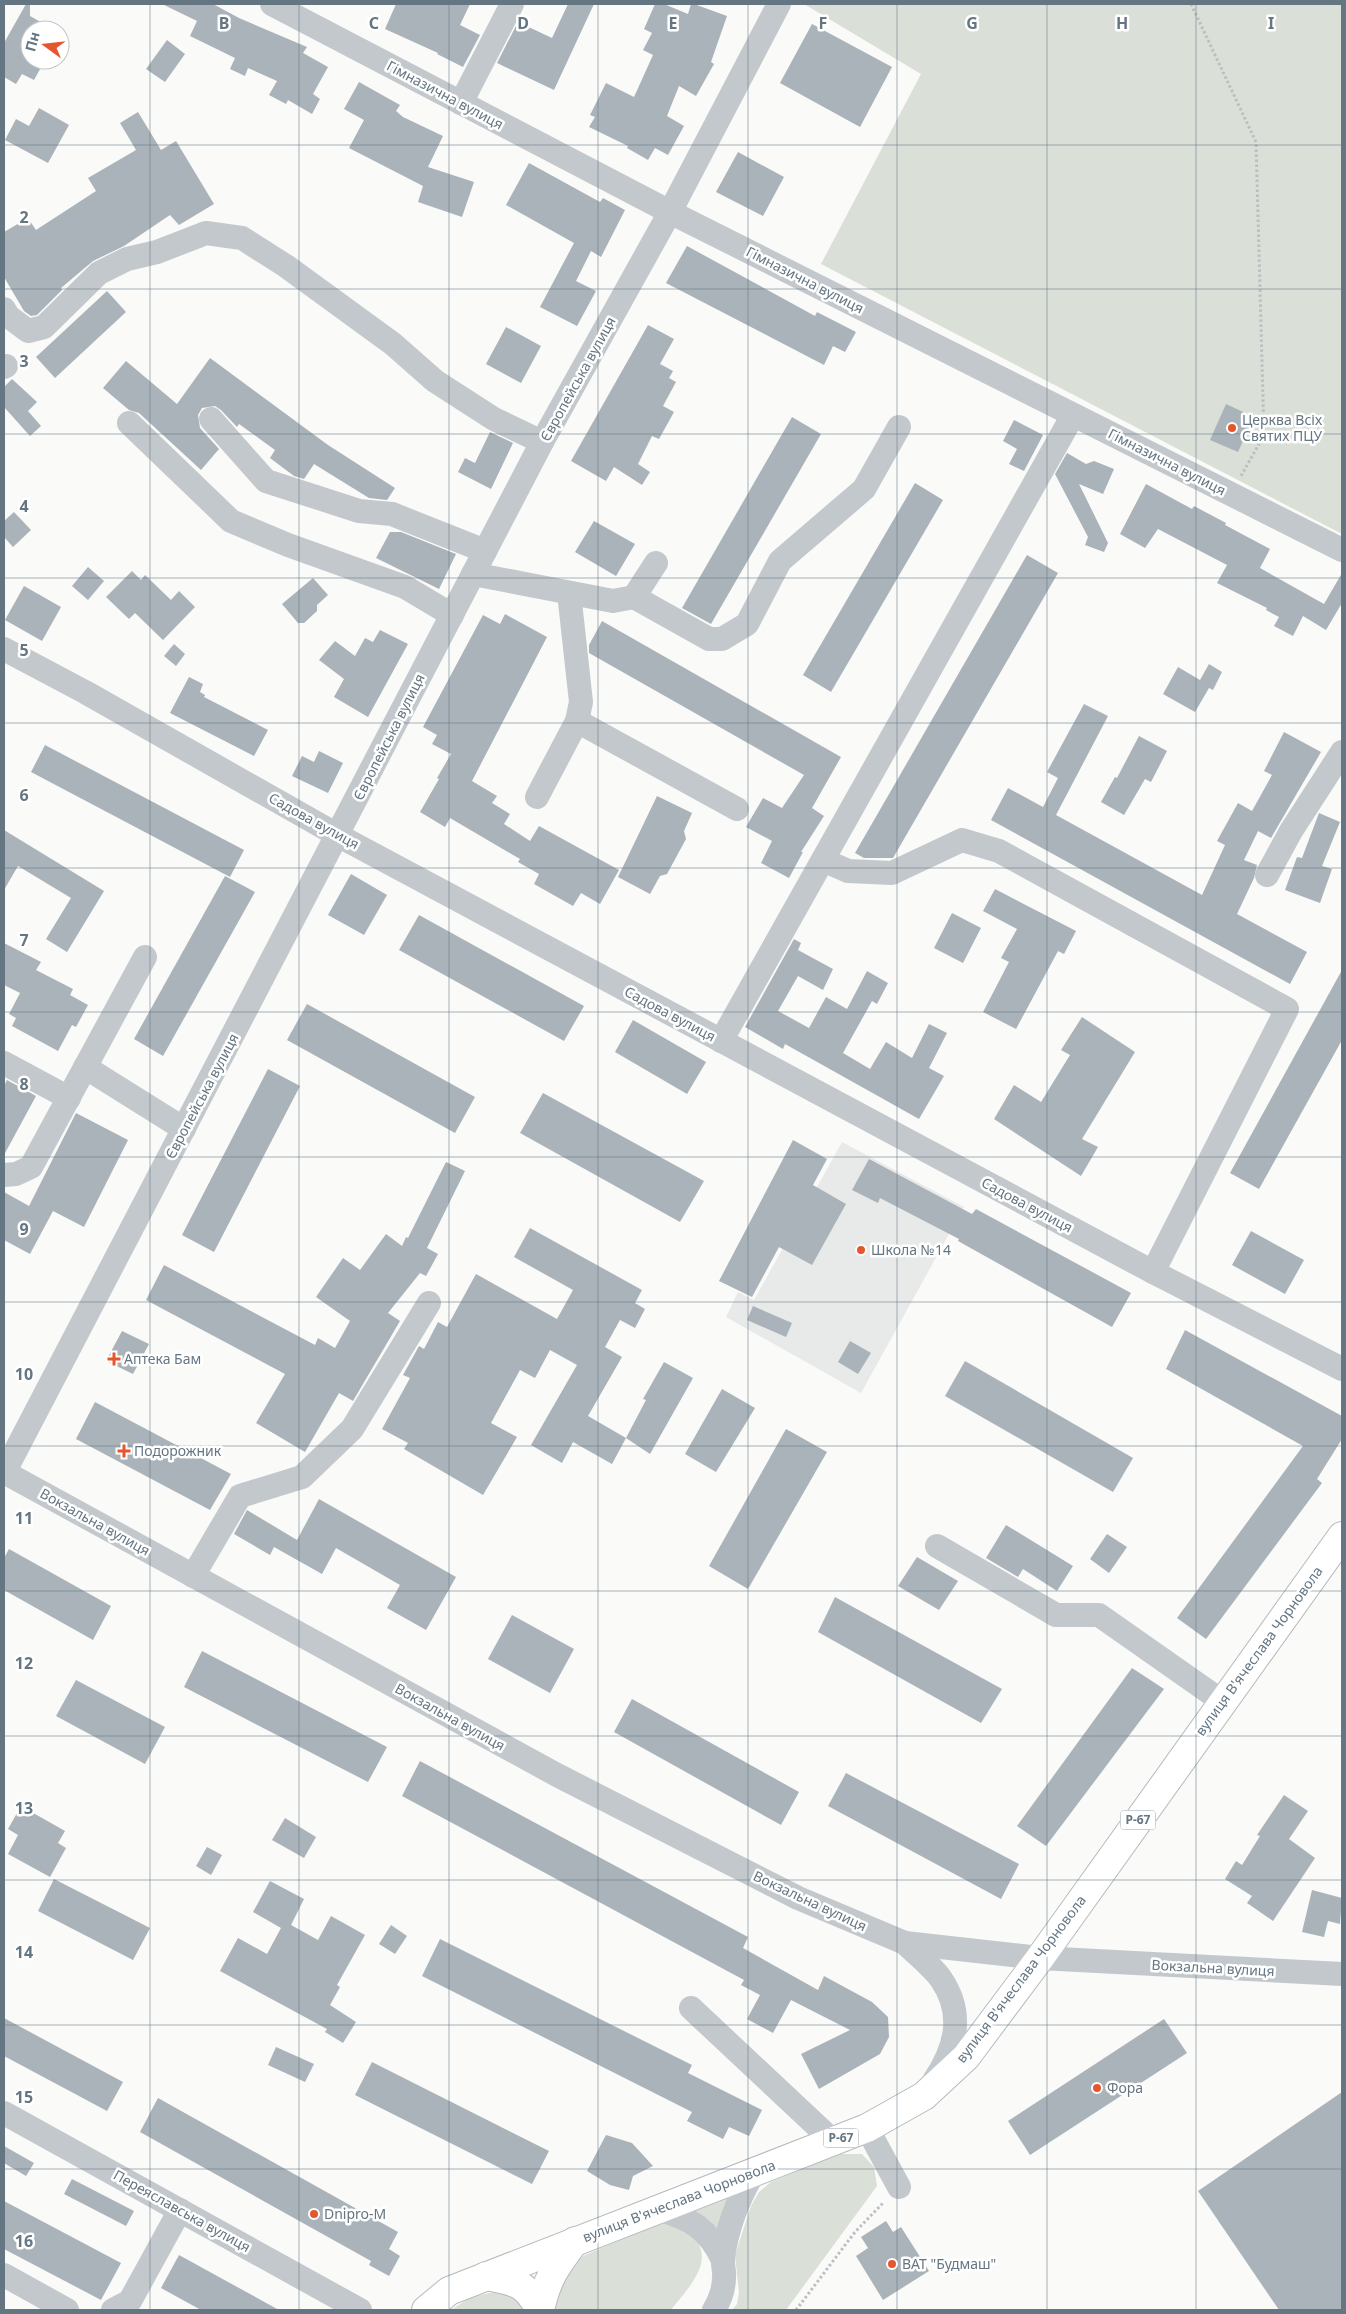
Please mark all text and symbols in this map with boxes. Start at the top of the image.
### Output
text: B [219,12,229,34]
text: C [369,12,379,34]
text: D [517,12,529,34]
text: E [669,12,678,34]
text: F [819,12,827,34]
text: G [966,12,978,34]
text: H [1116,12,1128,34]
text: I [1268,12,1274,34]
north arrow [20,20,70,70]
text: Пн [20,29,44,54]
street label: Гімназична вулиця [384,56,507,133]
text: 2 [19,206,29,228]
street label: Гімназична вулиця [743,242,867,317]
street label: Європейська вулиця [535,313,620,444]
text: 3 [19,350,29,372]
place label: Церква Всіх Святих ПЦУ [1242,410,1323,445]
marker: Церква Всіх Святих ПЦУ [1226,422,1238,434]
street label: Гімназична вулиця [1105,424,1229,499]
text: 4 [19,495,29,517]
text: 5 [19,639,29,661]
street label: Європейська вулиця [348,670,429,803]
text: 6 [19,784,29,806]
street label: Садова вулиця [266,788,363,853]
text: 7 [19,929,29,951]
street label: Садова вулиця [621,982,719,1046]
street label: Європейська вулиця [160,1030,243,1162]
text: 8 [19,1073,29,1095]
street label: Садова вулиця [978,1173,1076,1237]
text: 9 [19,1218,29,1240]
place label: Школа №14 [871,1240,951,1259]
marker: Школа №14 [855,1244,867,1256]
place label: Аптека Бам [124,1349,201,1368]
marker: Аптека Бам [108,1353,120,1365]
text: 10 [15,1363,33,1385]
place label: Подорожник [134,1441,222,1460]
marker: Подорожник [118,1445,130,1457]
street label: Вокзальна вулиця [37,1483,154,1560]
text: 11 [15,1507,33,1529]
street label: вулиця В'ячеслава Чорновола [1191,1562,1327,1739]
text: 12 [15,1652,33,1674]
street label: Вокзальна вулиця [392,1678,509,1755]
text: 13 [15,1797,33,1819]
road number: Р-67 [1120,1810,1156,1830]
street label: Вокзальна вулиця [750,1866,870,1935]
street label: вулиця В'ячеслава Чорновола [951,1891,1090,2066]
text: 14 [15,1941,33,1963]
street label: Вокзальна вулиця [1151,1955,1275,1980]
place label: Фора [1107,2078,1143,2097]
marker: Фора [1091,2082,1103,2094]
text: 15 [15,2086,33,2108]
road number: Р-67 [824,2128,858,2148]
street label: вулиця В'ячеслава Чорновола [580,2155,778,2246]
street label: Переяславська вулиця [110,2165,254,2256]
place label: Dnipro-M [324,2204,386,2223]
marker: Dnipro-M [308,2208,320,2220]
text: 16 [15,2230,33,2252]
place label: ВАТ "Будмаш" [902,2254,996,2273]
marker: ВАТ "Будмаш" [886,2258,898,2270]

